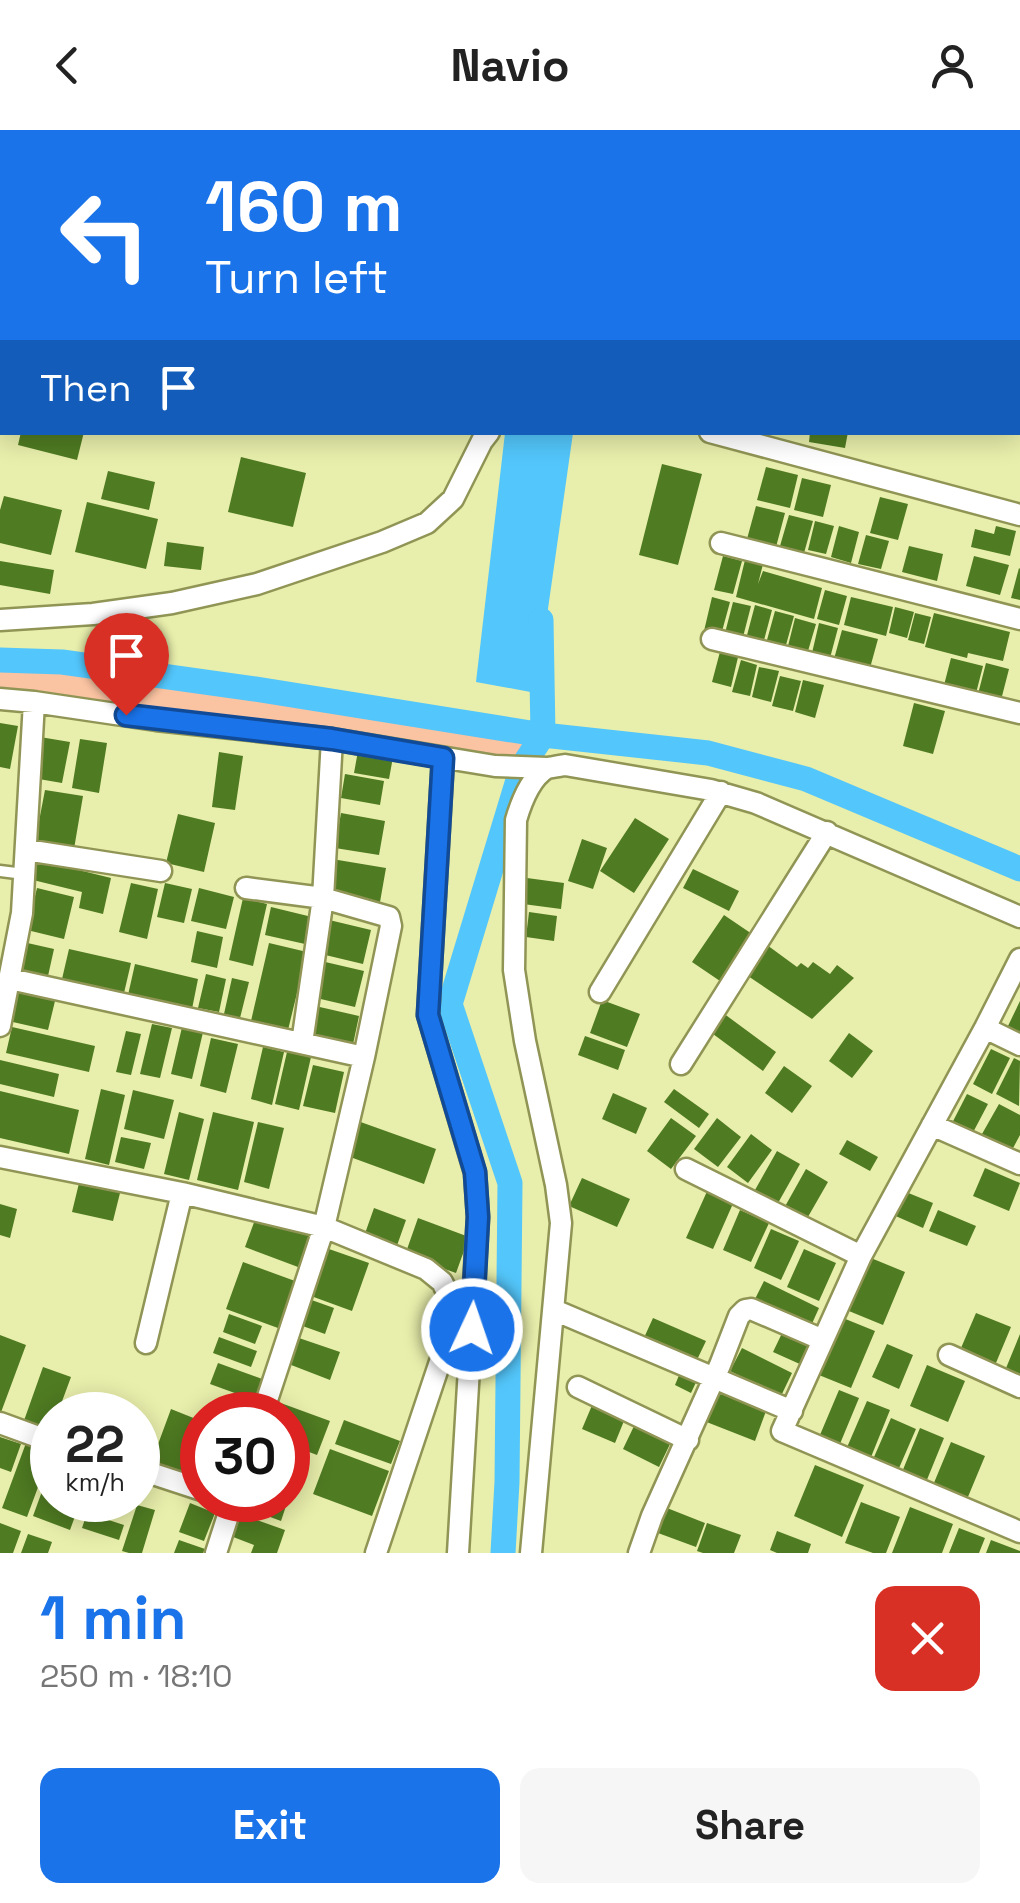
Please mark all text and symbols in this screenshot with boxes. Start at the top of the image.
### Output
text: Navio [450,37,570,94]
icon: back [40,38,95,93]
icon: person [925,38,980,93]
text: 160 m [205,162,403,251]
icon: left [40,170,170,300]
text: Turn left [205,249,388,306]
icon: arrive [151,360,206,415]
text: Then [40,364,131,412]
pin [84,613,169,716]
icon: arrive [99,628,154,683]
position arrow [420,1277,524,1381]
speed limit sign: 30 [180,1392,310,1522]
text: 22 [65,1413,125,1477]
text: km/h [65,1466,125,1498]
text: 1 min [40,1580,187,1657]
button: close [875,1586,980,1691]
text: 250 m · 18:10 [40,1656,232,1696]
button: Exit [40,1768,500,1883]
button: Share [520,1768,980,1883]

